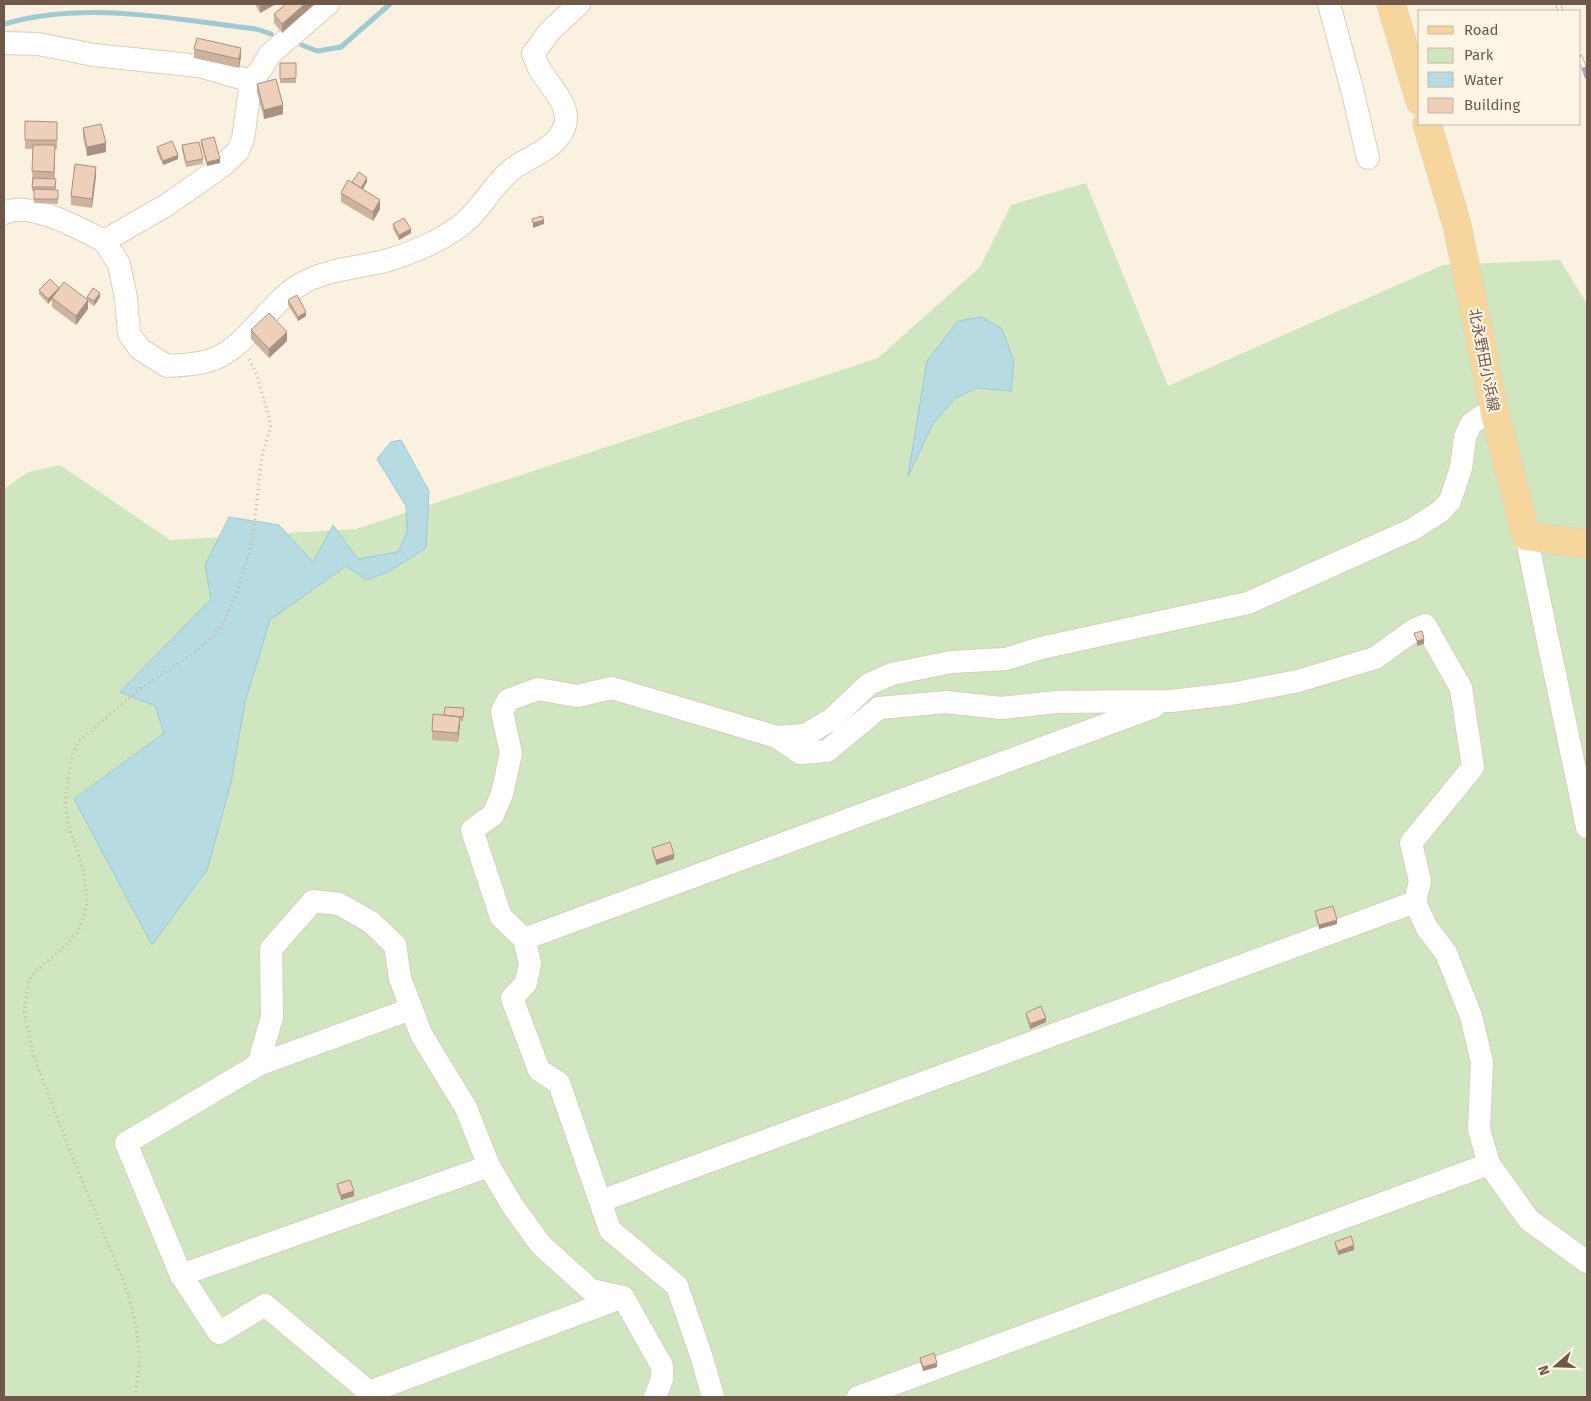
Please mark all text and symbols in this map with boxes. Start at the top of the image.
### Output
legend [1418,10,1581,125]
text: Road [1464,21,1499,39]
text: Park [1464,46,1494,64]
text: Water [1464,71,1503,89]
text: Building [1464,96,1520,114]
street label: 北永野田小浜線 [1465,307,1503,413]
north arrow [1531,1341,1581,1391]
text: N [1535,1363,1554,1378]

